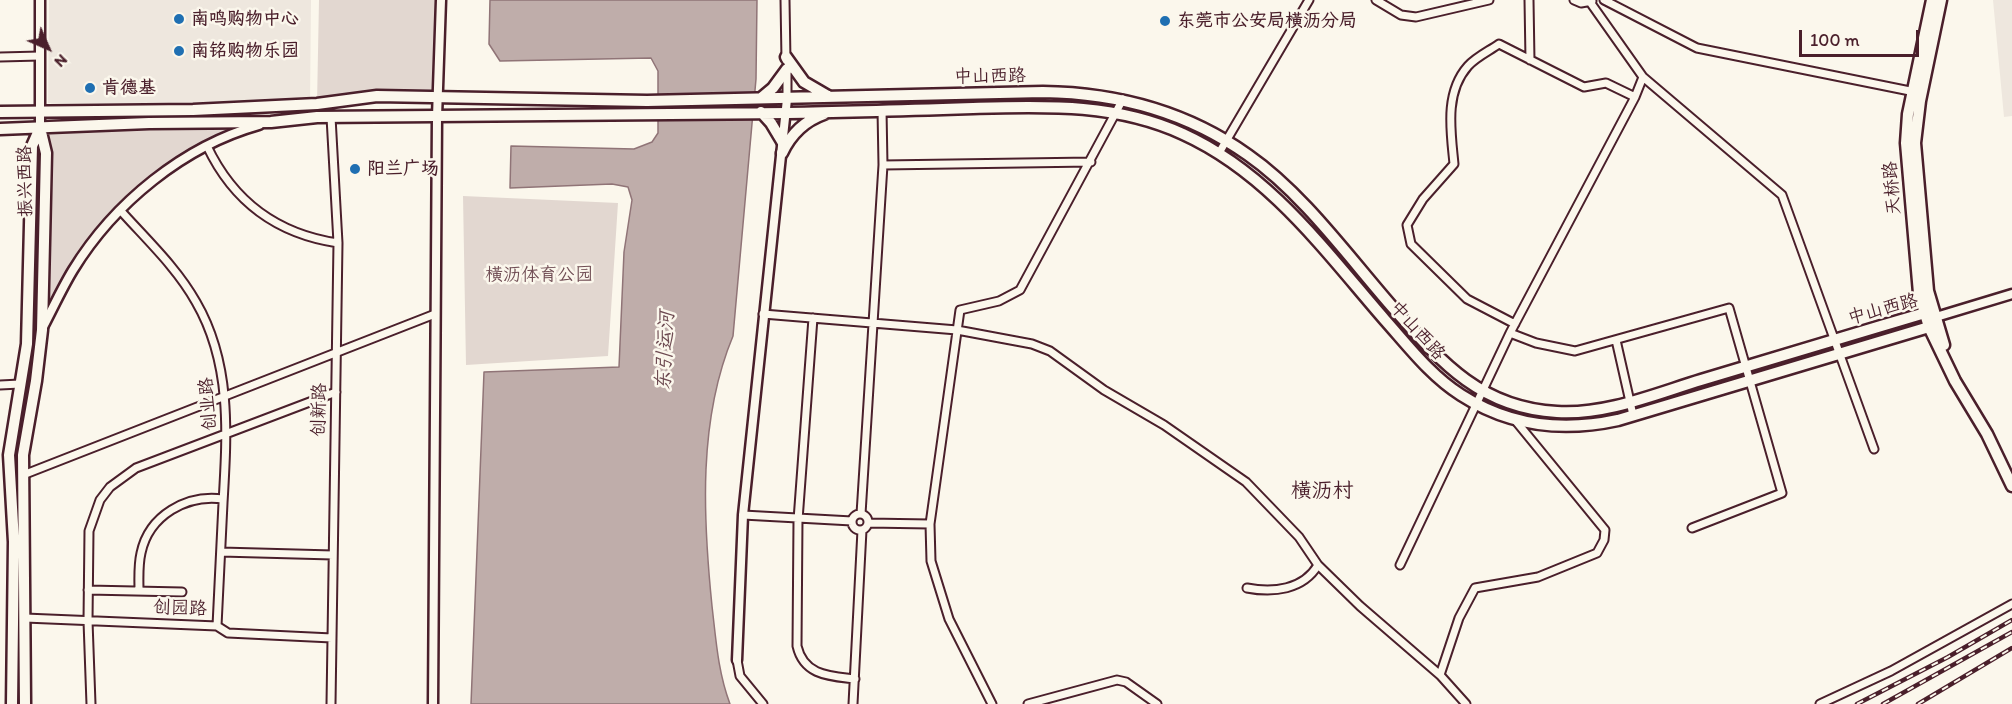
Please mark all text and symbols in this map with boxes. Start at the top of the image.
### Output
place label: 南鸣购物中心 [191,8,299,30]
place label: 东莞市公安局横沥分局 [1177,10,1357,32]
marker: 南鸣购物中心 [172,12,186,26]
marker: 东莞市公安局横沥分局 [1158,14,1172,28]
north arrow [18,18,78,78]
scale bar [1802,18,1922,56]
text: 100 m [1810,29,1860,51]
place label: 南铭购物乐园 [191,40,299,62]
marker: 南铭购物乐园 [172,44,186,58]
text: N [51,51,72,72]
street label: 中山西路 [954,66,1026,88]
place label: 肯德基 [102,77,156,99]
marker: 肯德基 [83,81,97,95]
street label: 振兴西路 [15,145,37,217]
place label: 阳兰广场 [367,158,439,180]
street label: 天桥路 [1880,160,1906,216]
marker: 阳兰广场 [348,162,362,176]
park label: 横沥体育公园 [485,264,593,286]
street label: 中山西路 [1845,290,1921,330]
street label: 中山西路 [1385,297,1449,365]
water label: 东引运河 [652,310,680,392]
street label: 创业路 [196,376,222,432]
street label: 创新路 [309,383,331,437]
district label: 横沥村 [1291,479,1353,505]
street label: 创园路 [153,597,207,621]

